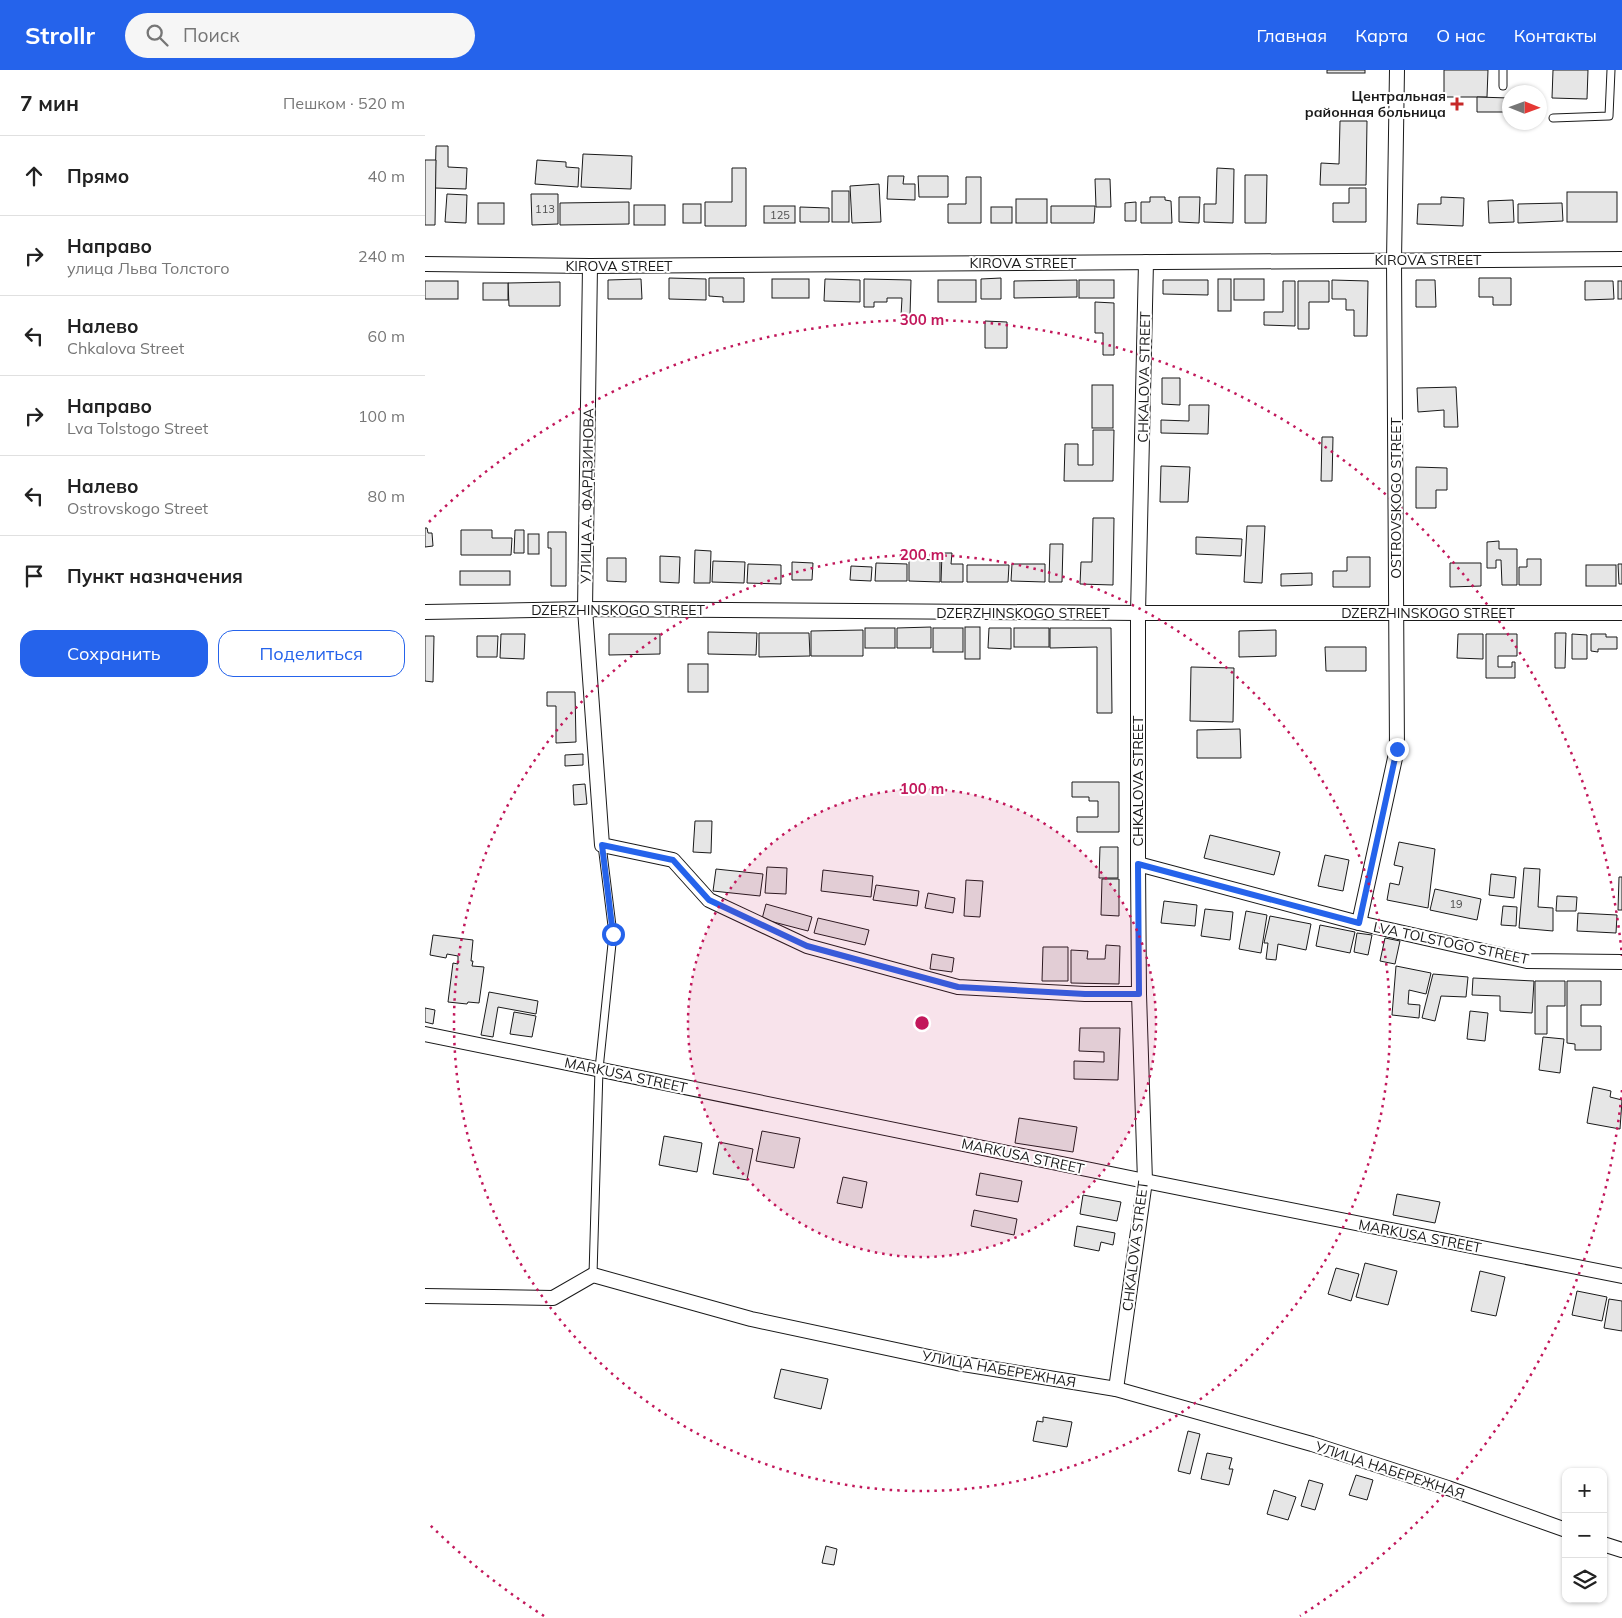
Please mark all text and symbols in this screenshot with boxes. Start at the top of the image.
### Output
search box [125,13,475,58]
text: Strollr [25,20,95,50]
icon: search [143,21,171,49]
text: Поиск [183,23,240,47]
text: Главная [1257,24,1327,47]
text: Карта [1355,24,1408,47]
text: О нас [1436,24,1486,47]
text: Контакты [1514,24,1597,47]
north arrow [1502,85,1547,130]
place label: Центральная районная больница [1305,87,1446,121]
text: 7 мин [20,90,79,116]
text: Пешком · 520 m [283,93,405,113]
marker: Центральная районная больница [1450,97,1464,111]
icon: ahead [20,162,48,190]
text: Прямо [67,164,129,188]
text: 40 m [368,166,405,186]
house number: 113 [535,202,555,216]
house number: 125 [770,208,790,222]
text: Направо [67,234,152,258]
icon: right [20,242,48,270]
text: 240 m [358,246,405,266]
street label: KIROVA STREET [1374,251,1482,269]
street label: KIROVA STREET [969,254,1077,272]
street label: KIROVA STREET [565,257,673,275]
text: улица Льва Толстого [67,258,230,278]
text: 300 m [900,310,944,329]
street label: CHKALOVA STREET [1134,311,1154,443]
text: Налево [67,314,139,338]
icon: left [20,322,48,350]
text: 60 m [368,326,405,346]
text: Chkalova Street [67,338,184,358]
text: Направо [67,394,152,418]
icon: right [20,402,48,430]
text: 100 m [358,406,405,426]
street label: УЛИЦА А. ФАРДЗИНОВА [576,407,598,585]
street label: OSTROVSKOGO STREET [1387,417,1405,579]
text: Lva Tolstogo Street [67,418,208,438]
text: Налево [67,474,139,498]
icon: left [20,482,48,510]
text: 80 m [368,486,405,506]
text: Ostrovskogo Street [67,498,208,518]
text: 200 m [900,545,944,564]
icon: arrive [20,562,48,590]
text: Пункт назначения [67,564,243,588]
street label: DZERZHINSKOGO STREET [531,601,705,619]
street label: DZERZHINSKOGO STREET [936,604,1110,622]
street label: DZERZHINSKOGO STREET [1341,604,1515,622]
button: Сохранить [20,630,208,677]
button: Поделиться [218,630,405,677]
street label: CHKALOVA STREET [1129,715,1147,847]
route end [1386,738,1409,761]
text: 100 m [900,779,944,798]
house number: 19 [1449,897,1463,911]
street label: LVA TOLSTOGO STREET [1372,918,1531,968]
route start [602,923,625,946]
centre of rings [913,1014,931,1032]
street label: MARKUSA STREET [563,1053,690,1097]
street label: MARKUSA STREET [960,1134,1087,1178]
street label: CHKALOVA STREET [1118,1179,1152,1312]
street label: MARKUSA STREET [1357,1215,1484,1257]
street label: УЛИЦА НАБЕРЕЖНАЯ [919,1346,1078,1391]
street label: УЛИЦА НАБЕРЕЖНАЯ [1312,1437,1467,1503]
map controls [1562,1468,1607,1603]
button: + [1562,1468,1607,1513]
button: − [1562,1513,1607,1558]
button: layers [1562,1558,1607,1603]

